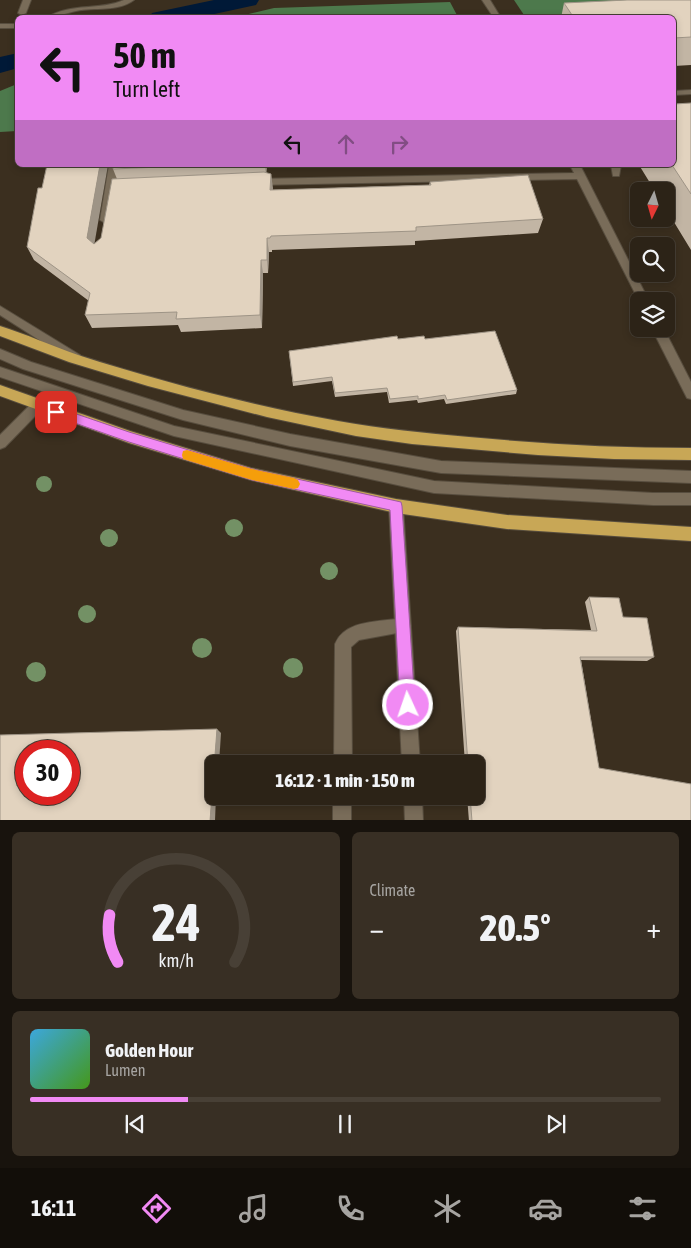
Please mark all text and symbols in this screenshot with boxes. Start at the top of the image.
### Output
icon: left [30,35,95,100]
text: 50 m [113,35,176,75]
text: Turn left [113,76,180,102]
icon: left [279,130,307,158]
icon: ahead [332,130,360,158]
icon: right [385,130,413,158]
north arrow [630,182,675,228]
map controls [630,182,675,337]
button: search [630,237,675,282]
button: layers [630,292,675,337]
pin [35,391,77,433]
icon: arrive [42,398,70,426]
position arrow [381,678,433,730]
speed limit sign: 30 [15,740,80,805]
text: 16:12 · 1 min · 150 m [275,769,415,791]
text: Climate [370,881,415,899]
text: 24 [151,892,200,952]
text: 20.5° [480,906,551,949]
text: − [370,912,384,944]
text: + [646,912,661,944]
text: km/h [158,950,193,971]
text: Golden Hour [105,1039,193,1061]
text: Lumen [105,1061,145,1079]
icon: previous [121,1110,149,1138]
icon: pause [331,1110,359,1138]
icon: next [542,1110,570,1138]
icon: directions [139,1191,174,1226]
icon: music [236,1191,271,1226]
icon: phone [333,1191,368,1226]
icon: climate [430,1191,465,1226]
icon: car [528,1191,563,1226]
icon: filters [625,1191,660,1226]
text: 16:11 [31,1195,76,1221]

